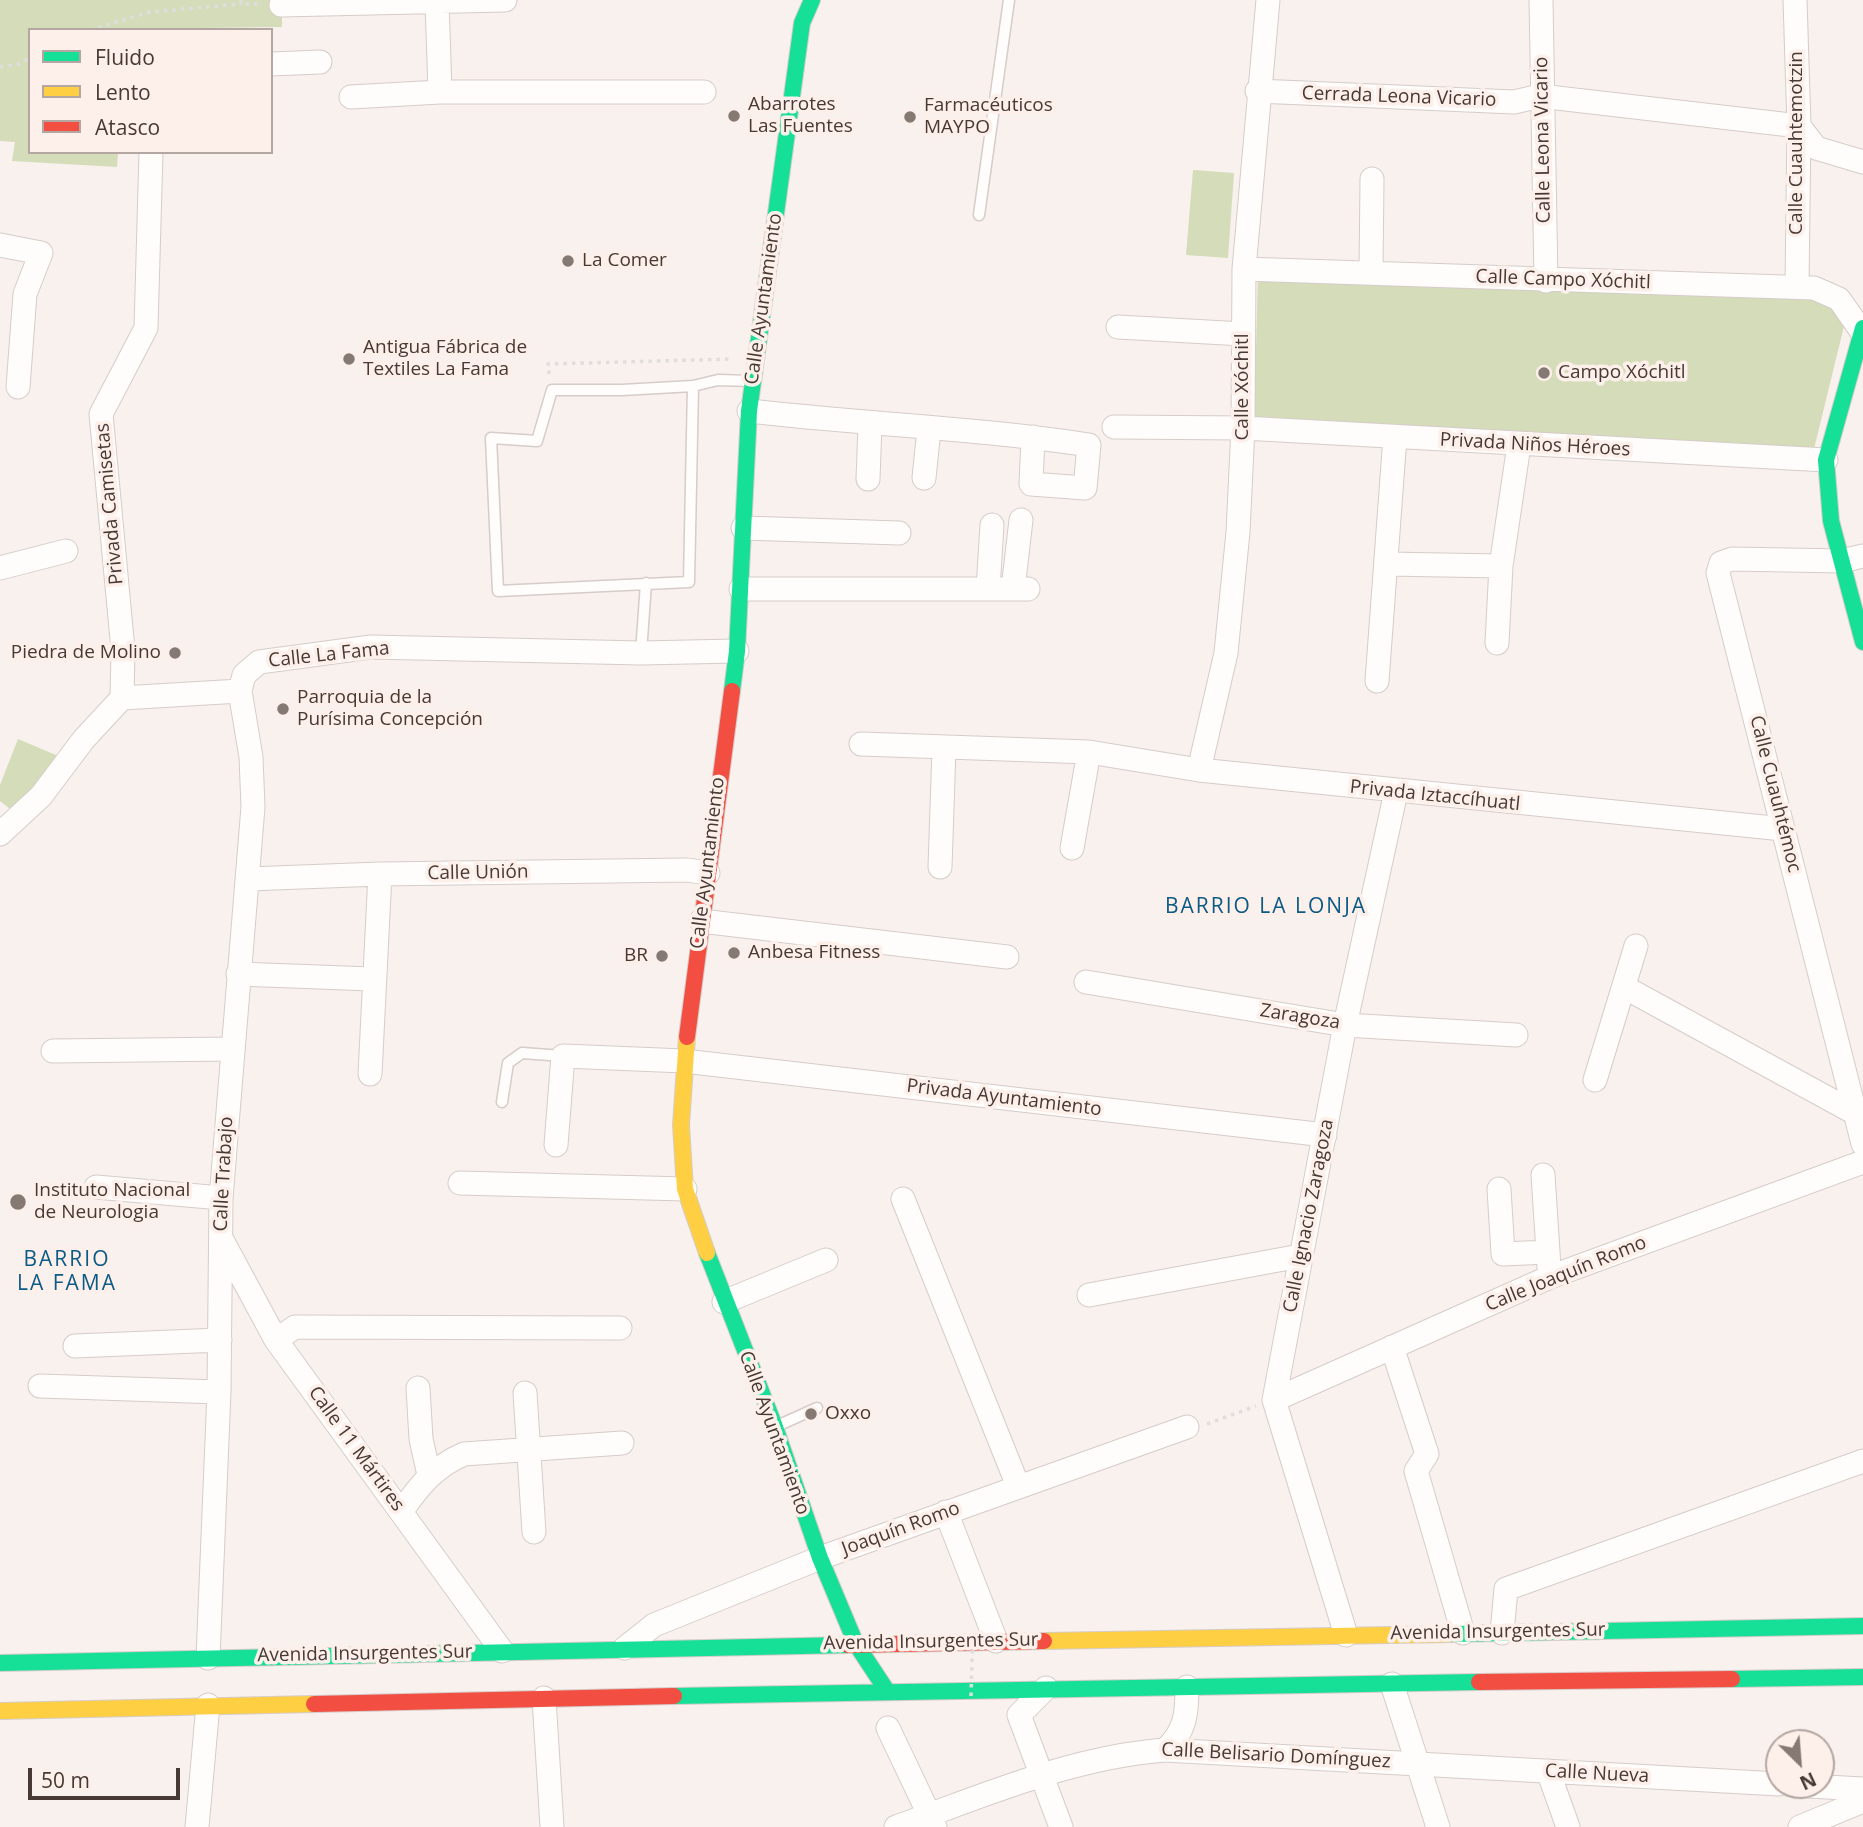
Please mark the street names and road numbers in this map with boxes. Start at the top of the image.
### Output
street label: Calle Cuauhtemotzin [1786,51,1808,235]
street label: Calle Leona Vicario [1530,56,1556,224]
street label: Cerrada Leona Vicario [1301,82,1497,112]
street label: Calle Ayuntamiento [741,212,787,386]
street label: Calle Campo Xóchitl [1475,266,1651,294]
street label: Calle Xóchitl [1232,333,1254,441]
street label: Privada Camisetas [92,422,128,586]
street label: Privada Niños Héroes [1439,429,1631,461]
street label: Calle La Fama [267,637,391,673]
street label: Calle Cuauhtémoc [1744,713,1806,875]
street label: Calle Ayuntamiento [686,776,730,950]
street label: Privada Iztaccíhuatl [1349,776,1521,816]
street label: Calle Unión [427,861,529,885]
street label: Zaragoza [1258,999,1342,1035]
street label: Privada Ayuntamiento [905,1075,1103,1121]
street label: Calle Trabajo [210,1116,238,1232]
street label: Calle Ignacio Zaragoza [1279,1117,1339,1315]
street label: Calle Joaquín Romo [1482,1231,1650,1317]
street label: Calle Ayuntamiento [734,1348,814,1518]
street label: Calle 11 Mártires [303,1382,409,1516]
street label: Joaquín Romo [839,1497,963,1561]
street label: Avenida Insurgentes Sur [1390,1619,1606,1645]
street label: Avenida Insurgentes Sur [823,1629,1039,1655]
street label: Avenida Insurgentes Sur [257,1641,473,1667]
street label: Calle Belisario Domínguez [1161,1739,1391,1773]
street label: Calle Nueva [1544,1760,1650,1788]

